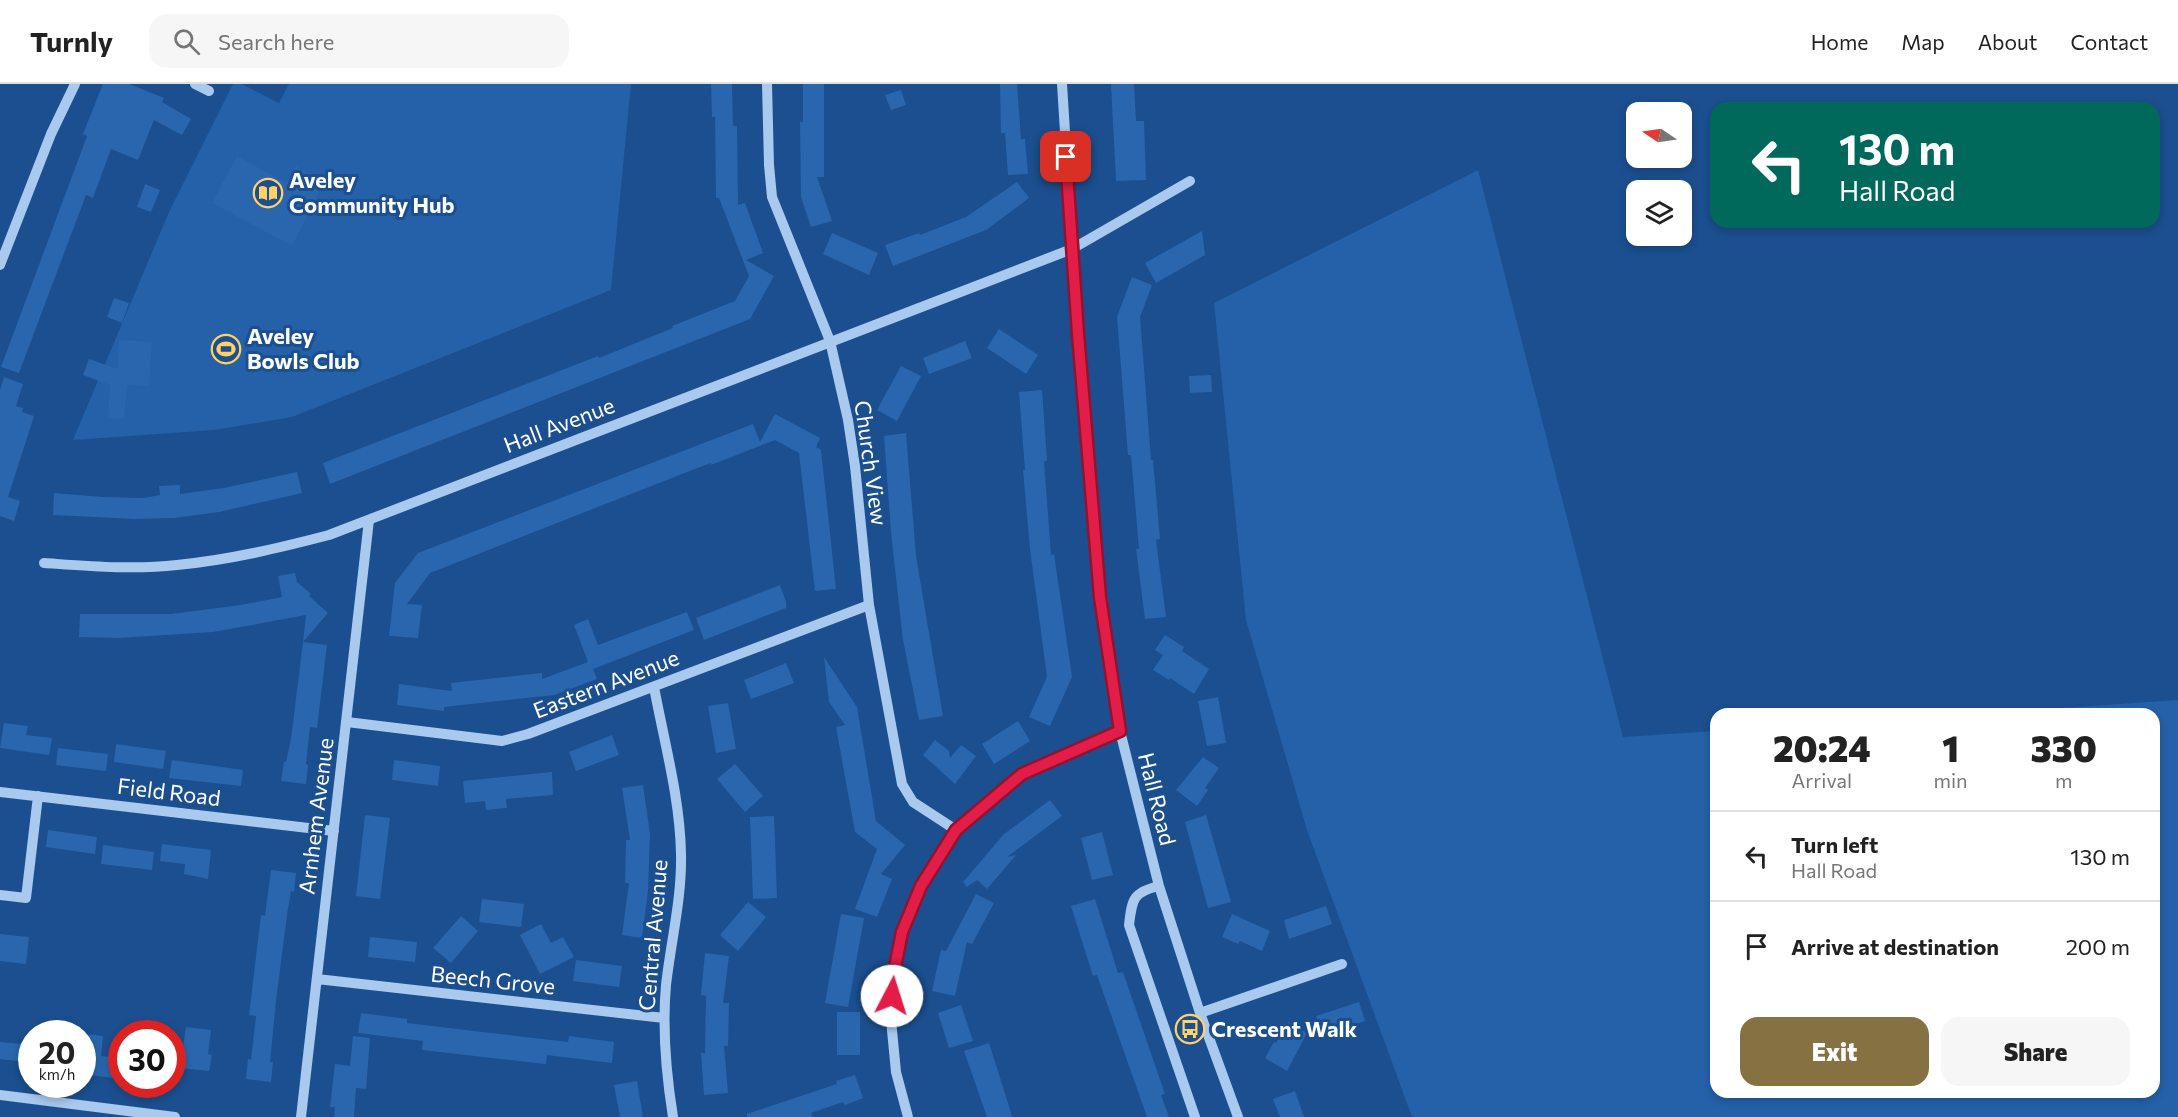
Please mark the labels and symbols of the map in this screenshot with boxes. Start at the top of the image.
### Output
north arrow [1626,102,1692,168]
pin [1040,131,1091,182]
place label: Aveley Community Hub [289,166,455,218]
library icon: Aveley Community Hub [252,177,284,209]
place label: Aveley Bowls Club [247,322,360,374]
sports icon: Aveley Bowls Club [210,333,242,365]
street label: Hall Avenue [499,391,618,458]
street label: Church View [849,399,894,527]
street label: Eastern Avenue [529,643,683,724]
street label: Arnhem Avenue [293,736,339,896]
street label: Hall Road [1133,750,1182,848]
street label: Field Road [116,772,222,811]
street label: Central Avenue [632,858,673,1012]
street label: Beech Grove [430,960,557,999]
position arrow [860,964,924,1028]
bus stop icon: Crescent Walk [1174,1013,1206,1045]
place label: Crescent Walk [1211,1015,1357,1042]
speed limit sign: 30 [108,1020,186,1098]

